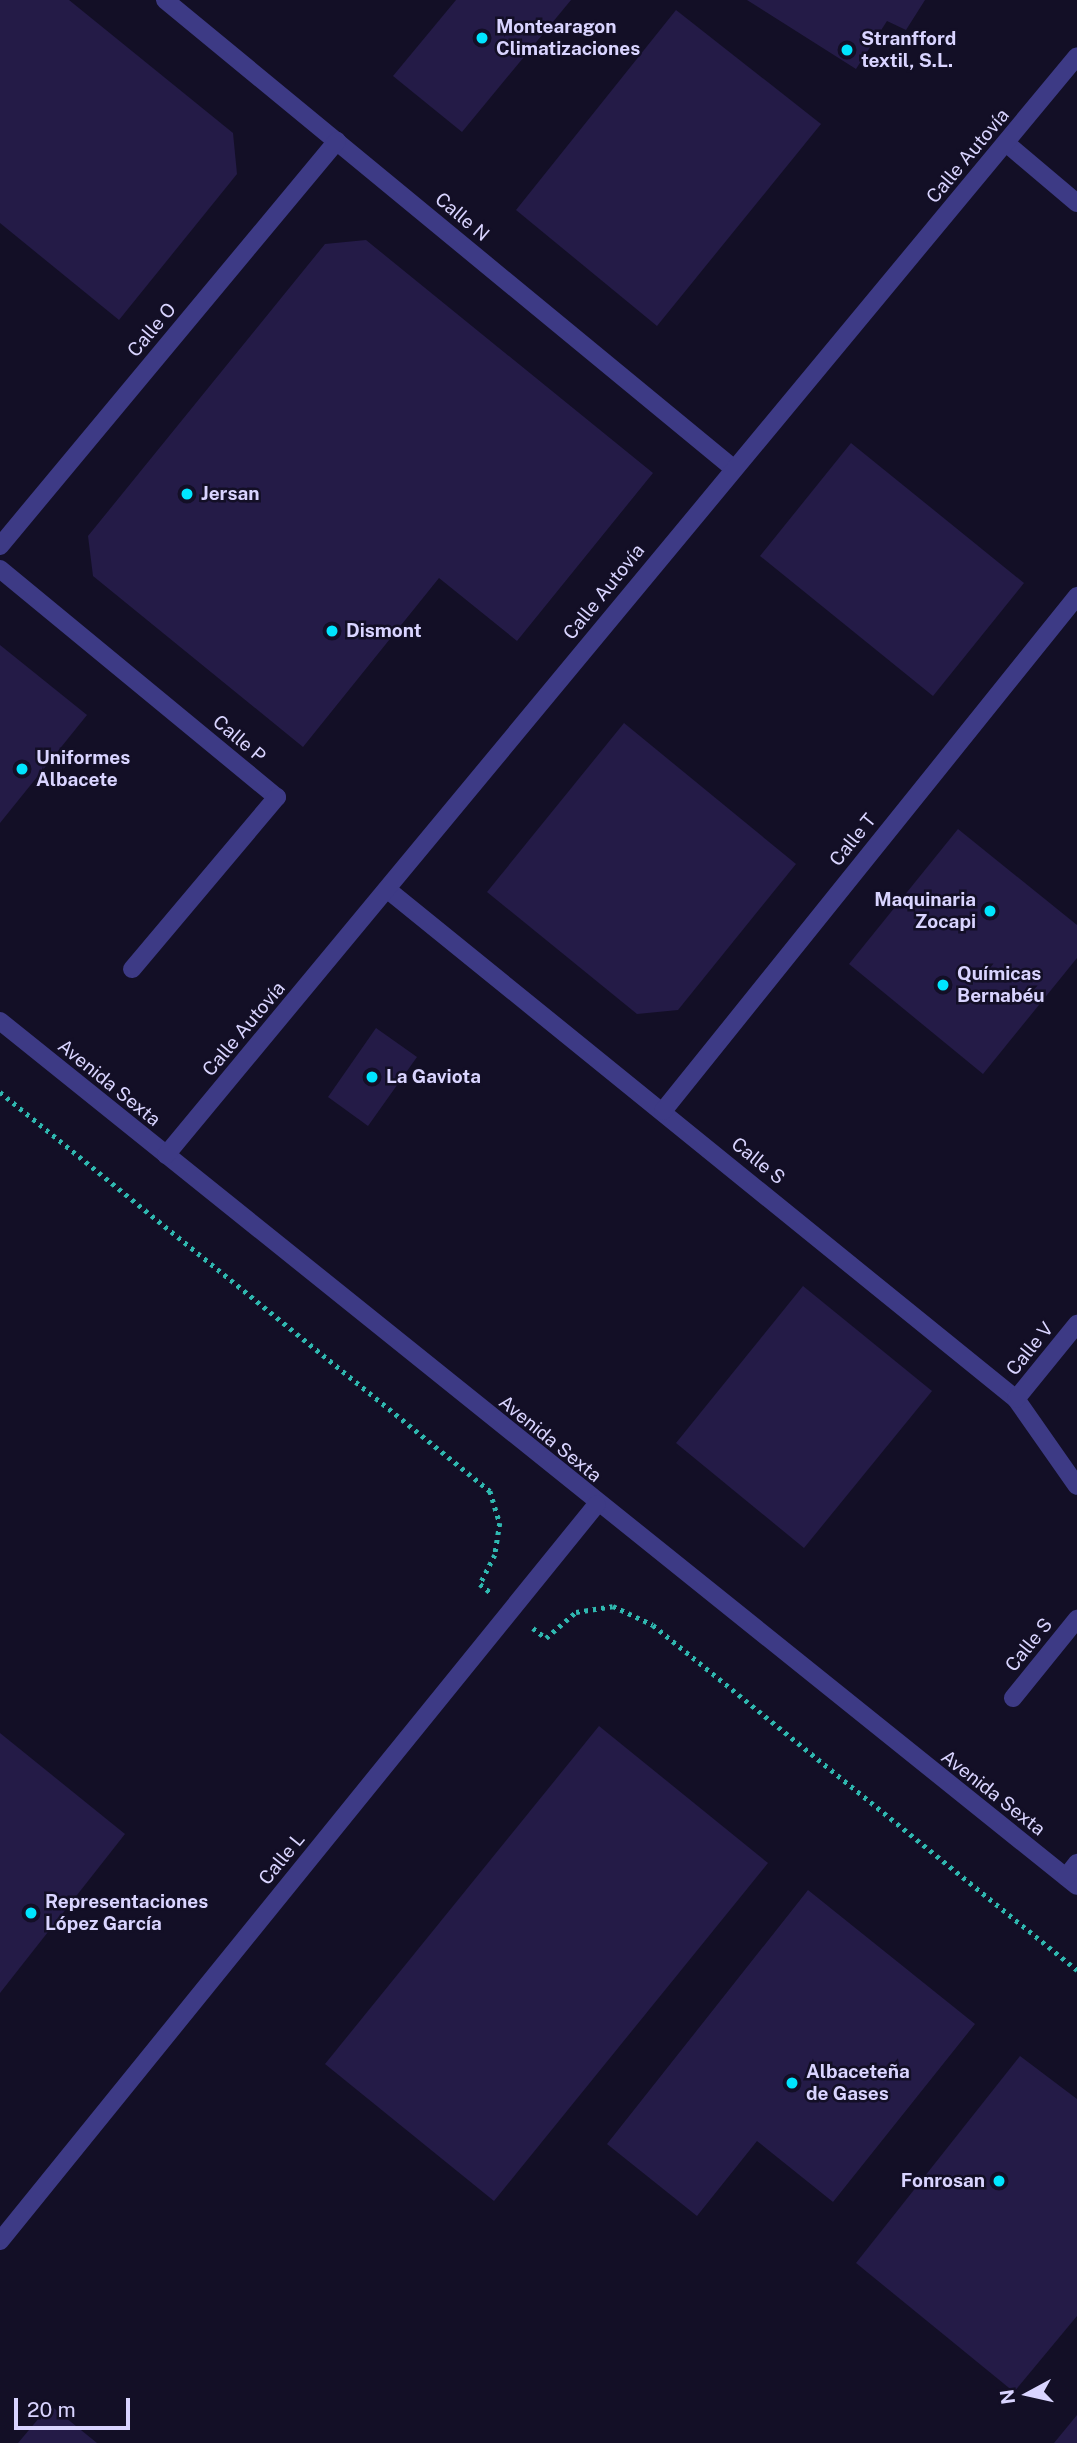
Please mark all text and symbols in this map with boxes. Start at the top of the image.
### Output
place label: Montearagon Climatizaciones [496,16,640,60]
place label: Stranfford textil, S.L. [861,28,956,72]
marker: Montearagon Climatizaciones [474,30,490,46]
marker: Stranfford textil, S.L. [839,42,855,58]
street label: Calle Autovía [922,104,1014,208]
street label: Calle N [430,188,494,246]
street label: Calle O [123,298,181,362]
place label: Jersan [201,483,259,505]
marker: Jersan [179,486,195,502]
street label: Calle Autovía [559,540,649,644]
place label: Dismont [346,620,422,642]
marker: Dismont [324,623,340,639]
street label: Calle P [208,710,270,768]
place label: Uniformes Albacete [36,747,130,791]
marker: Uniformes Albacete [14,761,30,777]
street label: Calle T [825,809,881,871]
place label: Maquinaria Zocapi [874,889,976,933]
marker: Maquinaria Zocapi [982,903,998,919]
place label: Químicas Bernabéu [957,963,1045,1007]
street label: Calle Autovía [198,977,290,1081]
marker: Químicas Bernabéu [935,977,951,993]
street label: Avenida Sexta [53,1035,165,1131]
place label: La Gaviota [386,1066,481,1088]
marker: La Gaviota [364,1069,380,1085]
street label: Calle S [727,1133,789,1189]
street label: Calle V [1002,1318,1058,1380]
street label: Avenida Sexta [494,1391,606,1487]
street label: Calle S [1001,1614,1057,1676]
street label: Avenida Sexta [937,1745,1049,1841]
street label: Calle L [254,1828,310,1890]
place label: Representaciones López García [45,1891,208,1935]
marker: Representaciones López García [23,1905,39,1921]
place label: Albaceteña de Gases [806,2061,910,2105]
marker: Albaceteña de Gases [784,2075,800,2091]
place label: Fonrosan [901,2170,985,2192]
marker: Fonrosan [991,2173,1007,2189]
north arrow [993,2359,1063,2429]
scale bar [18,2384,133,2428]
text: N [995,2388,1019,2406]
text: 20 m [27,2397,76,2422]

